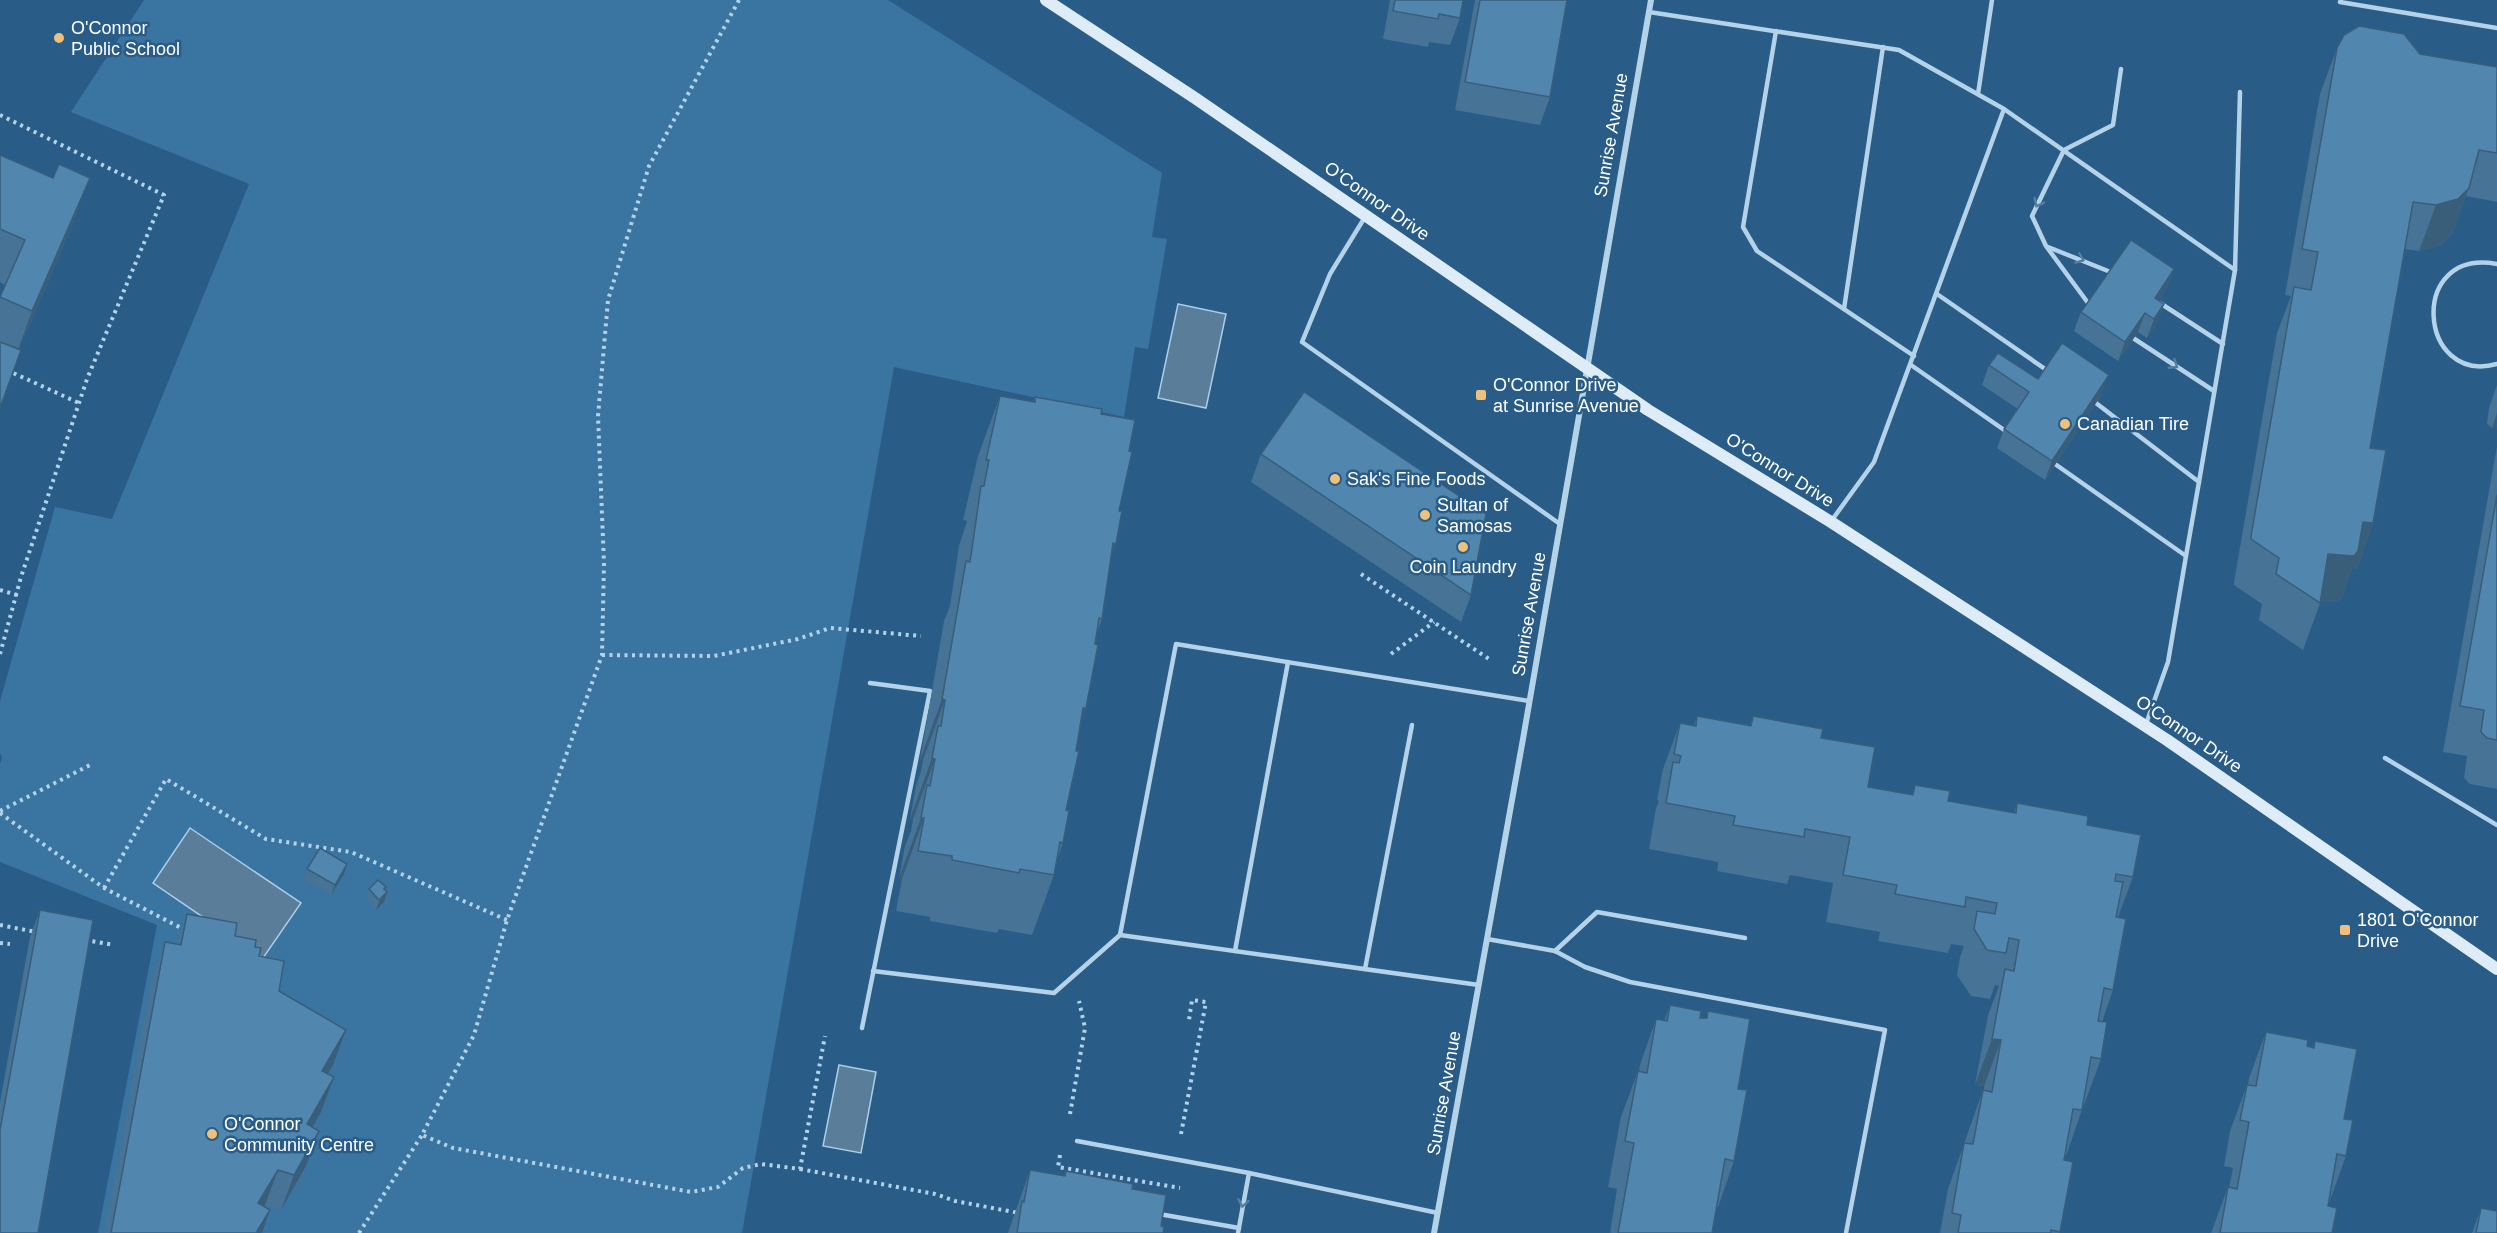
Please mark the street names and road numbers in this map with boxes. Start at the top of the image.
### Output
street label: Sunrise Avenue [1590,71,1632,199]
street label: O'Connor Drive [1321,157,1433,245]
street label: O'Connor Drive [1722,429,1838,511]
street label: Sunrise Avenue [1508,550,1550,678]
street label: O'Connor Drive [2132,691,2246,777]
street label: Sunrise Avenue [1423,1029,1465,1157]

